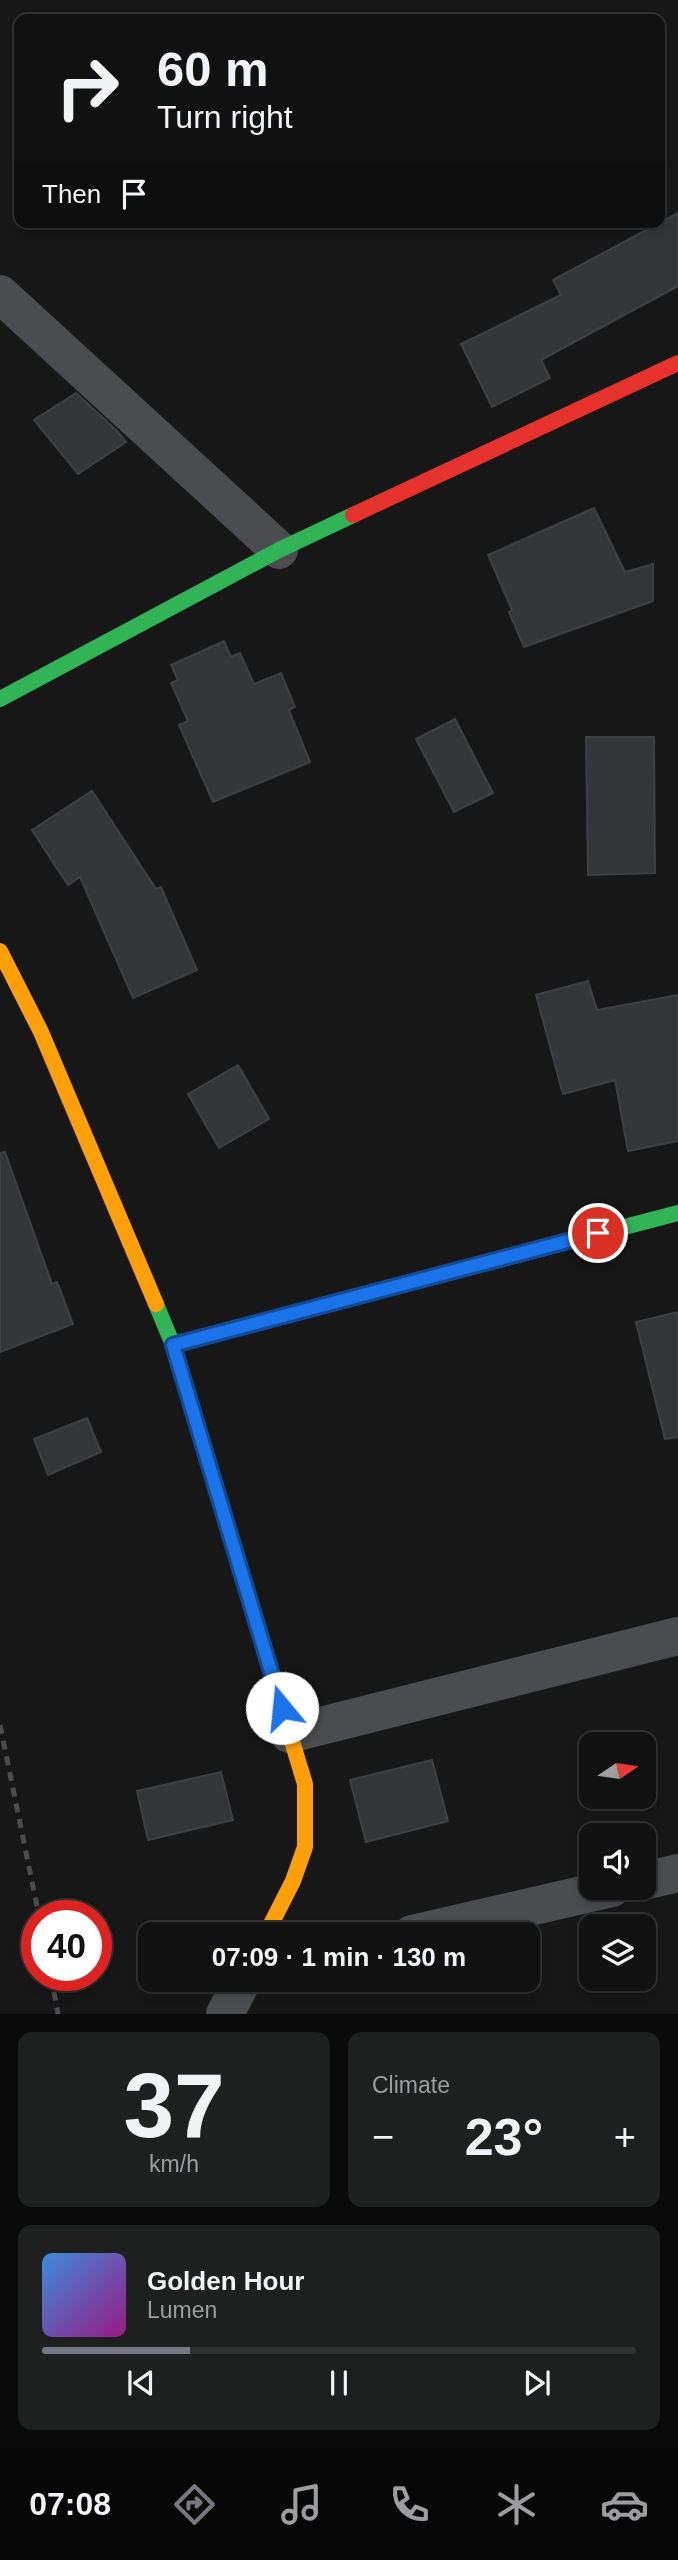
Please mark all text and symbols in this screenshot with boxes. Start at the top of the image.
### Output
icon: right [42,42,133,133]
text: 60 m [157,42,269,96]
text: Turn right [157,99,293,135]
icon: arrive [115,175,153,213]
text: Then [42,179,101,209]
pin [568,1203,628,1263]
icon: arrive [579,1214,617,1252]
position arrow [245,1671,319,1745]
north arrow [579,1732,656,1810]
map controls [579,1732,656,1991]
button: sound [579,1823,656,1900]
speed limit sign: 40 [21,1900,112,1991]
button: layers [579,1914,656,1991]
text: 07:09 · 1 min · 130 m [212,1942,466,1972]
text: 37 [123,2055,225,2156]
text: Climate [372,2072,450,2098]
text: 23° [465,2108,543,2166]
text: − [372,2116,394,2158]
text: + [614,2116,636,2158]
text: km/h [149,2151,199,2177]
text: Golden Hour [147,2266,304,2296]
text: Lumen [147,2297,217,2323]
icon: previous [122,2364,160,2402]
icon: pause [320,2364,358,2402]
icon: next [518,2364,556,2402]
icon: directions [170,2480,219,2529]
icon: music [277,2480,326,2529]
icon: phone [385,2480,434,2529]
icon: climate [492,2480,541,2529]
icon: car [600,2480,649,2529]
text: 07:08 [29,2486,111,2522]

